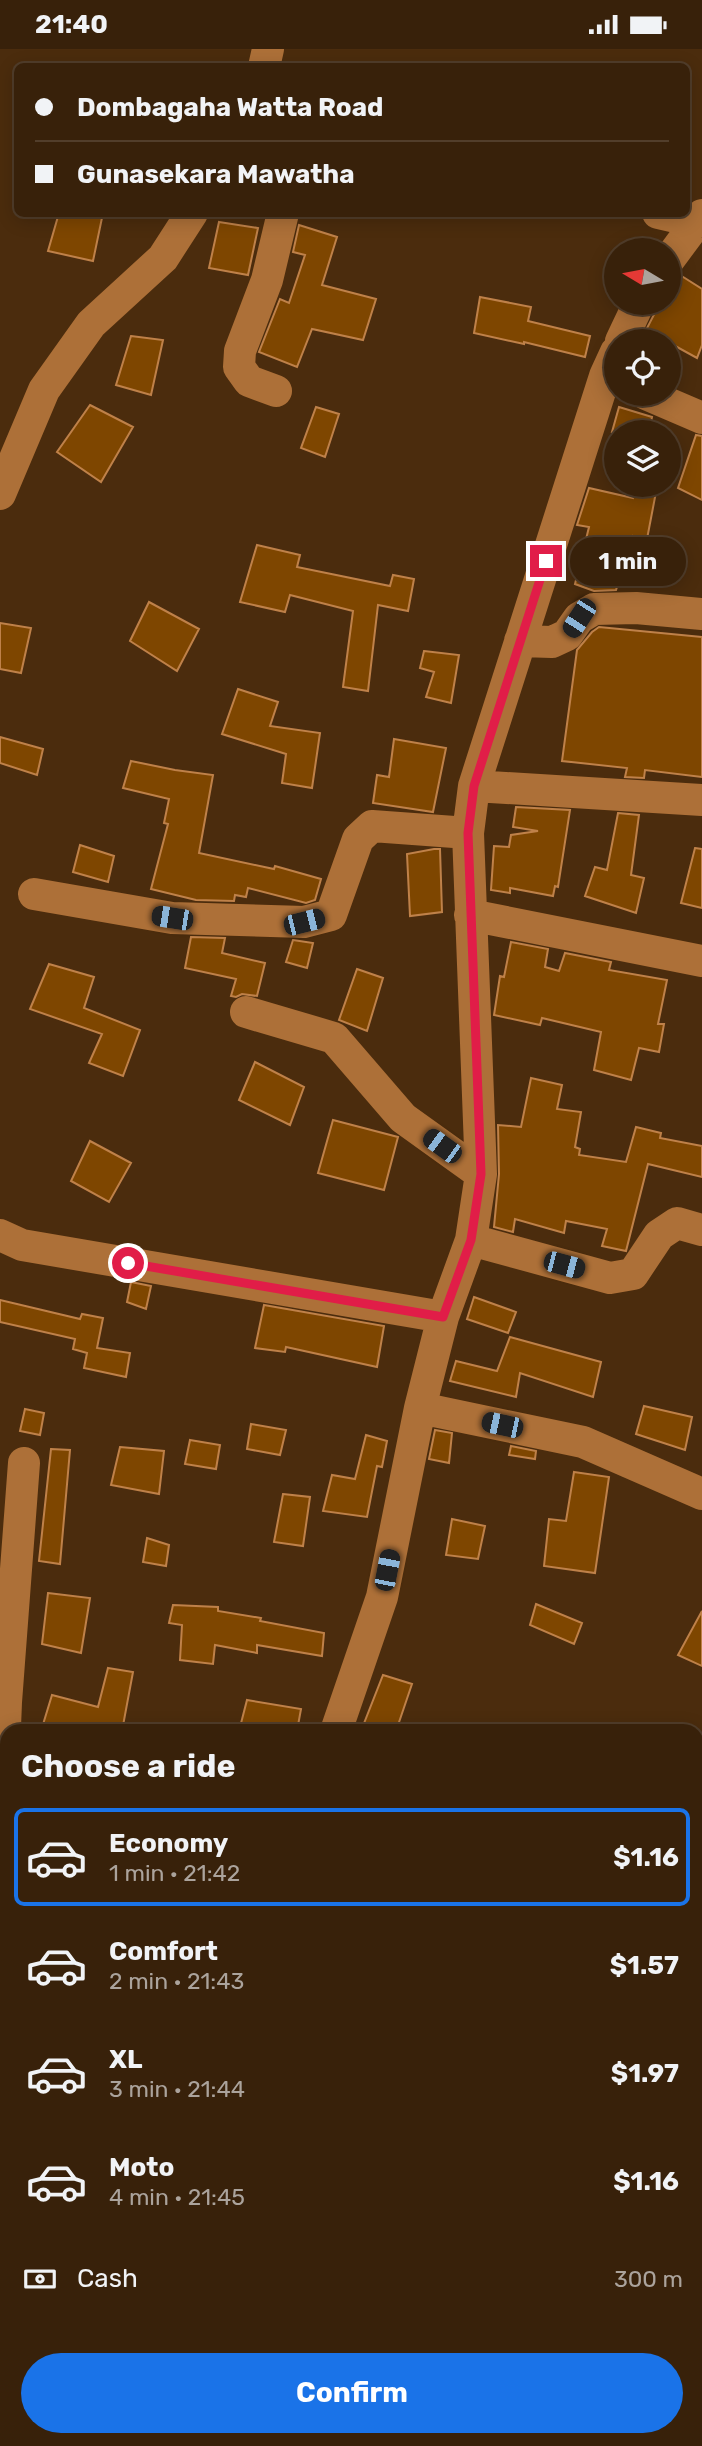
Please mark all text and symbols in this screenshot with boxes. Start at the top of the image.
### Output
text: 21:40 [35,9,108,40]
text: Dombagaha Watta Road [77,92,383,123]
text: Gunasekara Mawatha [77,159,355,190]
north arrow [604,238,681,315]
map controls [604,238,681,497]
button: locate [604,329,681,406]
button: layers [604,420,681,497]
callout: 1 min [570,537,686,585]
route end [530,545,562,577]
text: 1 min [599,547,657,575]
car [559,595,600,641]
car [150,904,195,932]
car [282,907,327,937]
car [419,1125,466,1167]
route start [112,1247,144,1279]
car [541,1249,588,1281]
car [480,1410,525,1440]
car [373,1547,402,1593]
text: Choose a ride [21,1747,235,1785]
icon: car [25,1826,88,1889]
text: Economy [109,1828,228,1859]
text: $1.16 [613,1842,679,1873]
text: 1 min · 21:42 [109,1859,240,1887]
icon: car [25,1934,88,1997]
text: Comfort [109,1936,218,1967]
text: $1.57 [610,1950,679,1981]
text: 2 min · 21:43 [109,1967,244,1995]
icon: car [25,2042,88,2105]
text: XL [109,2044,142,2075]
text: $1.97 [611,2058,679,2089]
text: 3 min · 21:44 [109,2075,245,2103]
icon: car [25,2150,88,2213]
text: Moto [109,2152,174,2183]
text: $1.16 [613,2166,679,2197]
text: 4 min · 21:45 [109,2183,245,2211]
icon: cash [21,2260,59,2298]
text: Cash [77,2263,138,2294]
text: 300 m [614,2265,683,2293]
button: Confirm [21,2353,683,2433]

